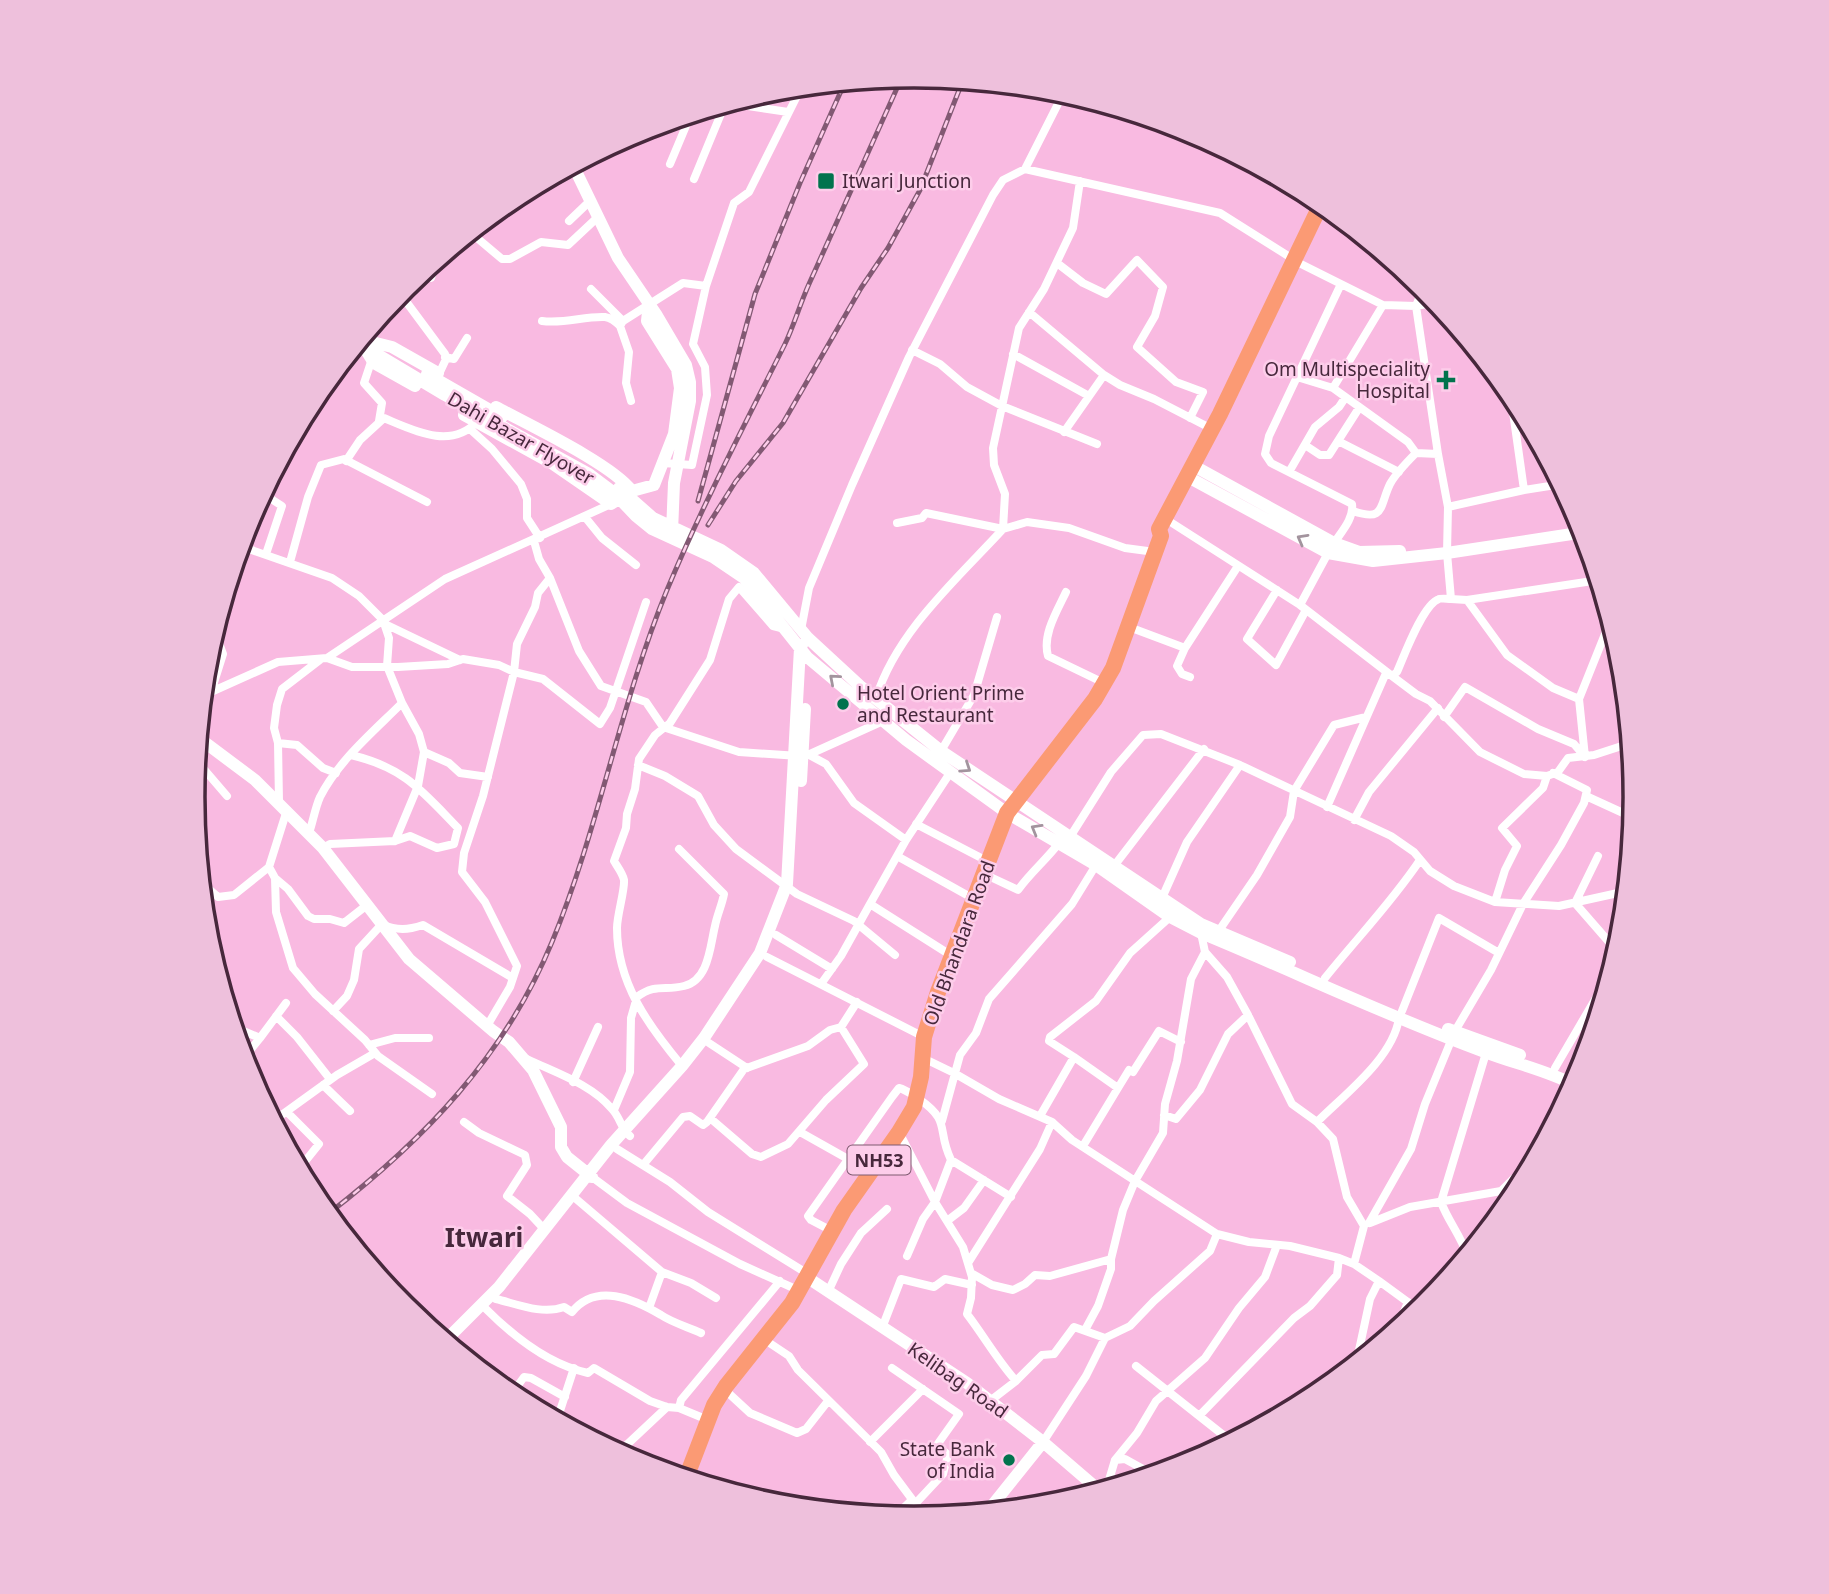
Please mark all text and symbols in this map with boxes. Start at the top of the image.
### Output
place label: Itwari Junction [842,168,971,194]
marker: Itwari Junction [816,171,836,191]
place label: Om Multispeciality Hospital [1264,356,1430,404]
marker: Om Multispeciality Hospital [1436,370,1456,390]
street label: Dahi Bazar Flyover [443,385,599,491]
one-way arrow [1297,534,1310,547]
one-way arrow [829,675,842,687]
place label: Hotel Orient Prime and Restaurant [857,680,1025,728]
marker: Hotel Orient Prime and Restaurant [835,696,851,712]
one-way arrow [958,760,971,772]
one-way arrow [1030,824,1043,837]
street label: Old Bhandara Road [917,857,1001,1029]
road number: NH53 [848,1146,910,1175]
district label: Itwari [445,1219,523,1255]
street label: Kelibag Road [903,1336,1013,1424]
place label: State Bank of India [900,1436,995,1484]
marker: State Bank of India [1001,1452,1017,1468]

